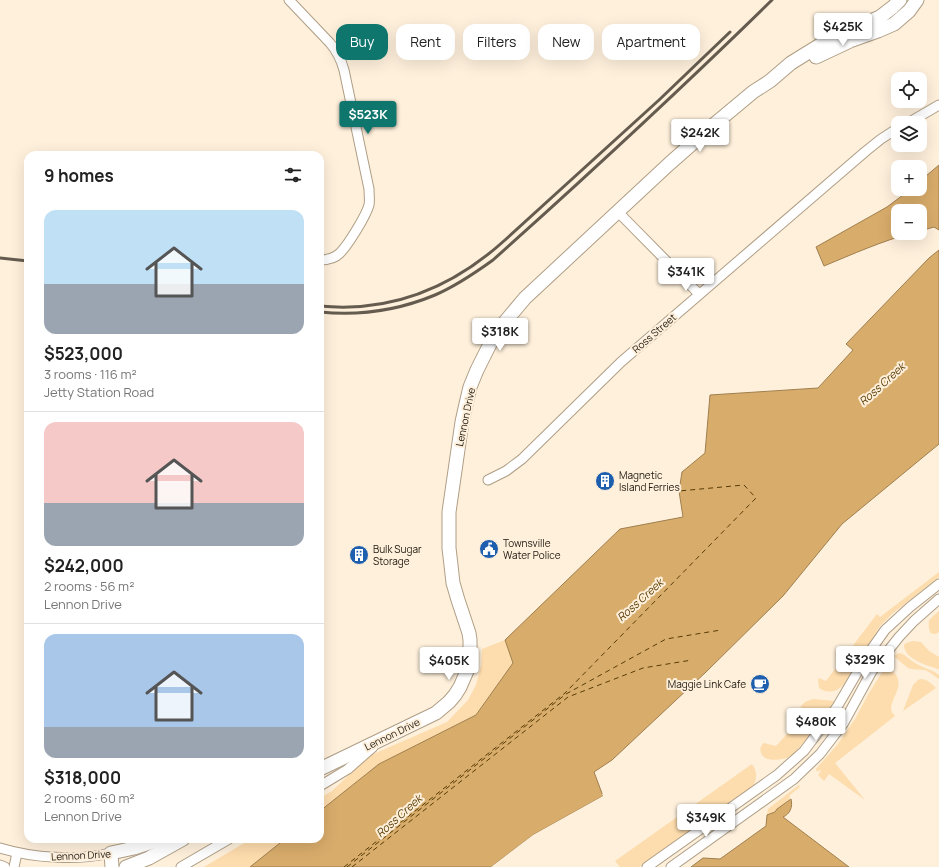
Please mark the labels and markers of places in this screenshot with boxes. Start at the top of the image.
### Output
pin: $425K [815,13,871,47]
pin: $523K [340,101,396,135]
pin: $242K [672,119,728,153]
pin: $341K [658,258,714,292]
pin: $318K [472,318,528,352]
place label: Magnetic Island Ferries [619,468,680,494]
building icon: Magnetic Island Ferries [594,470,616,492]
place label: Townsville Water Police [503,536,561,562]
public building icon: Townsville Water Police [478,538,500,560]
place label: Bulk Sugar Storage [373,542,422,568]
building icon: Bulk Sugar Storage [348,544,370,566]
pin: $329K [837,646,893,680]
pin: $405K [421,647,477,681]
cafe icon: Maggie Link Cafe [749,673,771,695]
place label: Maggie Link Cafe [668,677,746,691]
pin: $480K [788,708,844,742]
pin: $349K [678,804,734,838]

